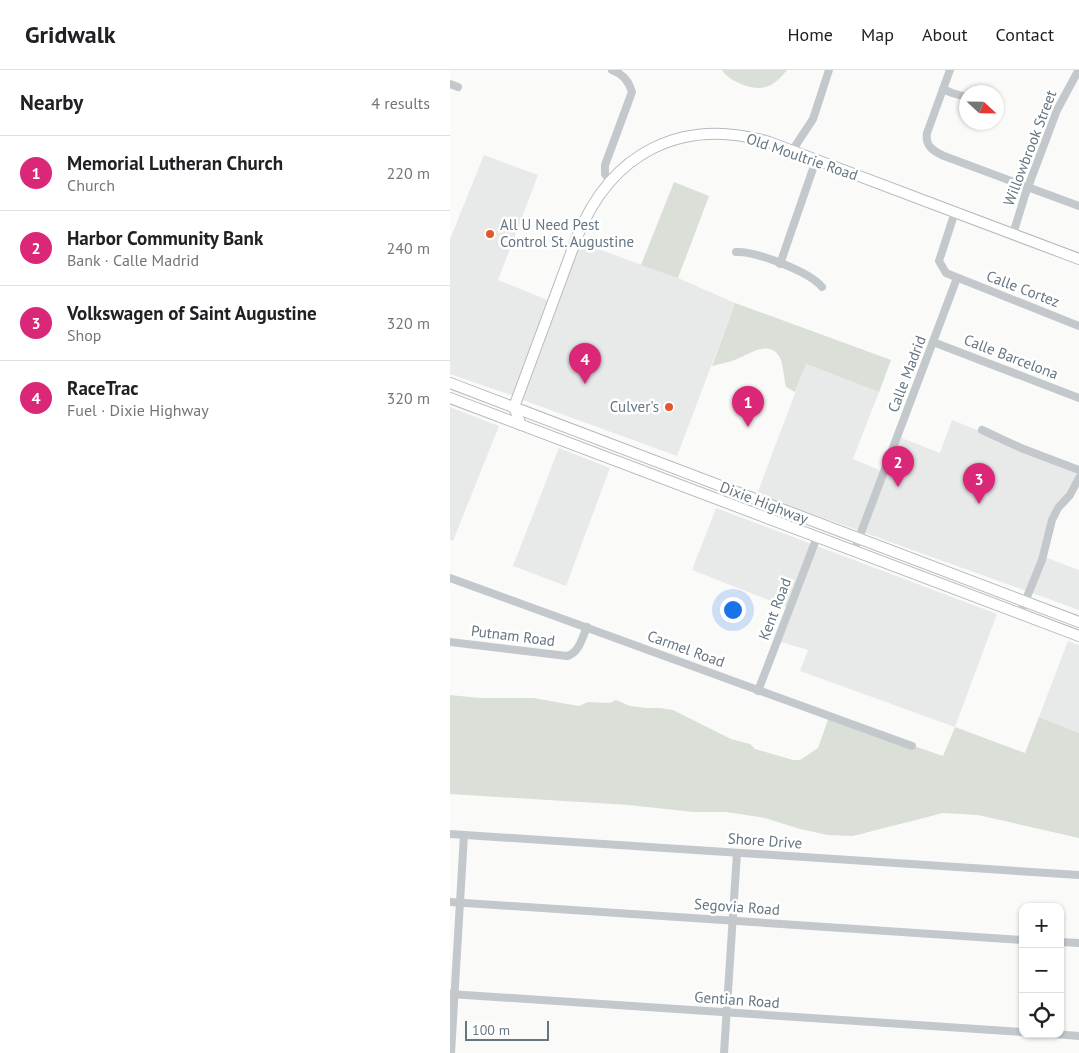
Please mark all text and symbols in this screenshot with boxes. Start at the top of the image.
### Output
text: Gridwalk [25,19,115,50]
text: Home [787,23,833,46]
text: Map [861,23,894,46]
text: About [922,23,968,46]
text: Contact [996,23,1054,46]
north arrow [959,85,1004,130]
street label: Willowbrook Street [999,87,1060,208]
text: Nearby [20,89,83,116]
text: 4 results [371,93,430,113]
street label: Old Moultrie Road [744,129,860,185]
text: Memorial Lutheran Church [67,151,283,175]
text: 1 [31,163,41,183]
text: 220 m [387,163,430,183]
text: Church [67,175,115,195]
place label: All U Need Pest Control St. Augustine [500,215,634,251]
text: Harbor Community Bank [67,226,263,250]
marker: All U Need Pest Control St. Augustine [484,228,496,240]
text: 2 [31,238,41,258]
text: 240 m [387,238,430,258]
text: Bank · Calle Madrid [67,250,199,270]
street label: Calle Cortez [984,266,1062,311]
text: Volkswagen of Saint Augustine [67,301,317,325]
text: 3 [31,313,41,333]
text: 320 m [387,313,430,333]
text: Shop [67,325,101,345]
street label: Calle Barcelona [961,330,1061,383]
street label: Calle Madrid [883,333,930,415]
pin: 4 [569,343,601,384]
text: RaceTrac [67,376,139,400]
pin: 1 [732,386,764,427]
text: 4 [31,388,41,408]
text: 320 m [387,388,430,408]
place label: Culver's [610,397,659,416]
text: Fuel · Dixie Highway [67,400,209,420]
marker: Culver's [663,401,675,413]
pin: 2 [882,446,914,487]
pin: 3 [963,463,995,504]
street label: Dixie Highway [717,477,811,528]
street label: Kent Road [754,575,795,643]
your location [720,597,746,623]
street label: Putnam Road [470,621,556,650]
street label: Carmel Road [645,626,727,671]
street label: Shore Drive [727,828,803,853]
street label: Segovia Road [694,894,780,919]
map controls [1019,903,1064,1038]
button: + [1019,903,1064,948]
button: − [1019,948,1064,993]
street label: Gentian Road [694,987,780,1012]
button: locate [1019,993,1064,1038]
scale bar [465,1018,549,1041]
text: 100 m [472,1021,510,1039]

